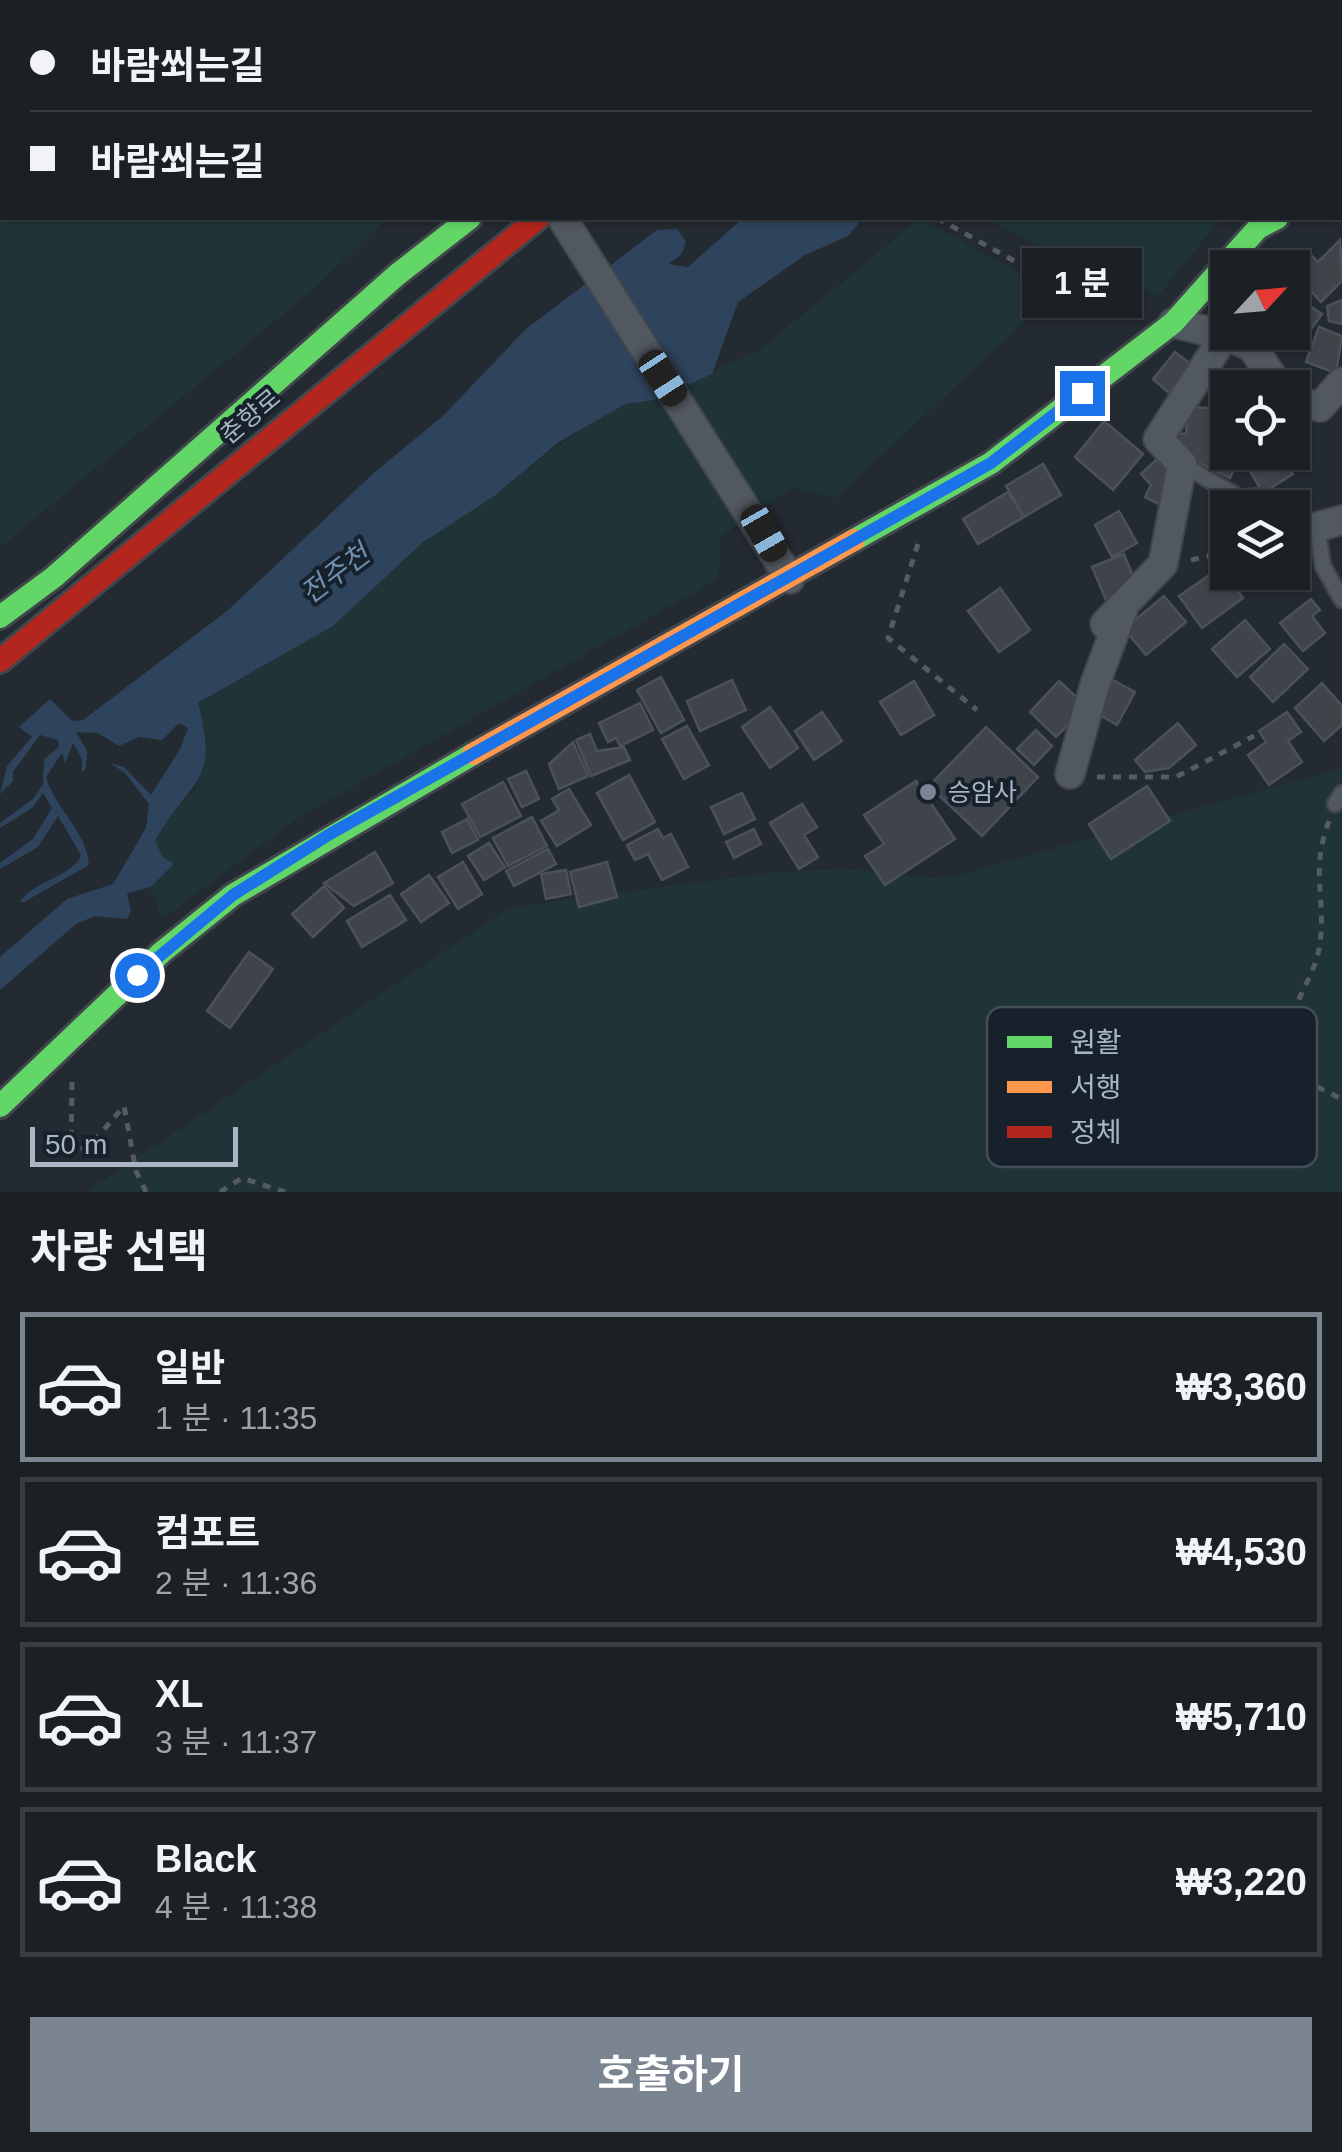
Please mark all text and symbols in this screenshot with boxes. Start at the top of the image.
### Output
text: 바람쐬는길 [90,45,265,87]
text: 바람쐬는길 [90,141,265,183]
callout: 1 분 [1022,248,1142,318]
north arrow [1210,250,1310,350]
map controls [1210,250,1310,590]
text: 1 분 [1054,265,1110,301]
car [634,345,692,411]
button: locate [1210,370,1310,470]
route end [1060,371,1105,416]
street label: 춘향로 [215,383,285,449]
button: layers [1210,490,1310,590]
car [736,500,792,566]
water label: 전주천 [295,536,378,610]
place label: 승암사 [948,778,1017,806]
marker: 승암사 [917,781,939,803]
route start [115,953,160,998]
legend [987,1007,1317,1167]
text: 원활 [1070,1027,1122,1058]
text: 서행 [1070,1072,1122,1103]
text: 정체 [1070,1117,1122,1148]
scale bar [30,1122,238,1166]
text: 50 m [45,1129,107,1160]
text: 차량 선택 [30,1226,208,1277]
icon: car [35,1342,125,1432]
text: 일반 [155,1347,225,1389]
text: ₩3,360 [1176,1366,1307,1408]
text: 1 분 · 11:35 [155,1400,317,1436]
icon: car [35,1507,125,1597]
text: 컴포트 [155,1512,260,1554]
text: ₩4,530 [1176,1531,1307,1573]
text: 2 분 · 11:36 [155,1565,317,1601]
icon: car [35,1672,125,1762]
text: XL [155,1673,204,1715]
text: ₩5,710 [1176,1696,1307,1738]
text: 3 분 · 11:37 [155,1724,317,1760]
icon: car [35,1837,125,1927]
text: Black [155,1838,256,1880]
text: ₩3,220 [1176,1861,1307,1903]
text: 4 분 · 11:38 [155,1889,317,1925]
button: 호출하기 [30,2017,1312,2132]

